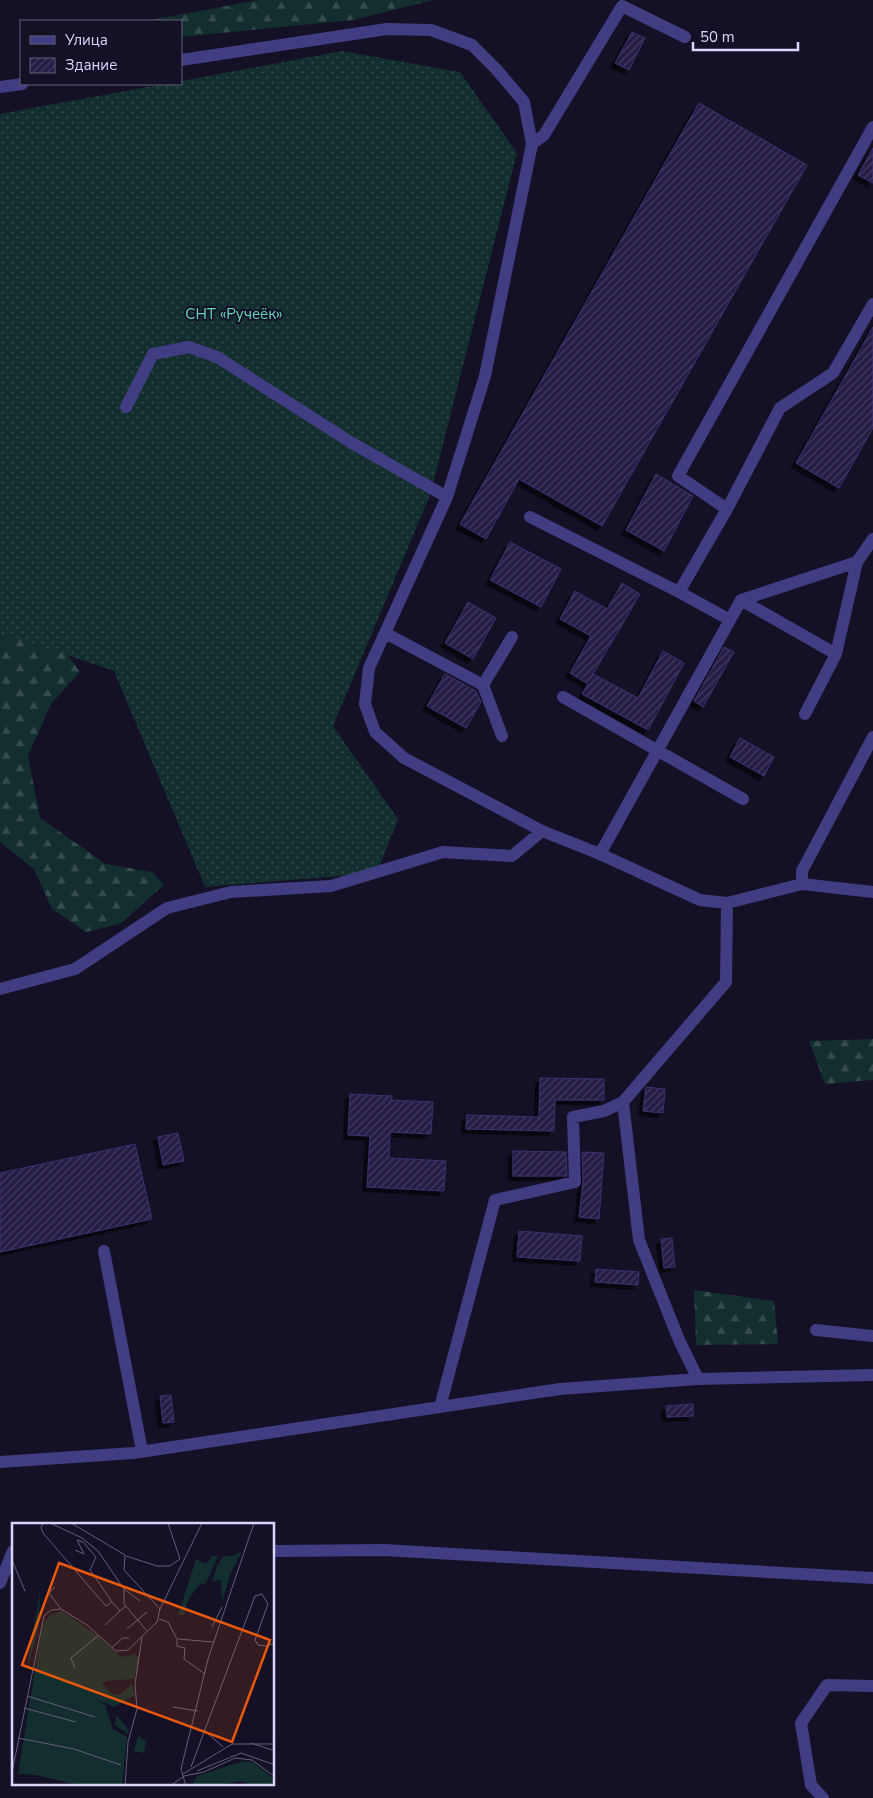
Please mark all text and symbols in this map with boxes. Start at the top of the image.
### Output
legend [20,20,182,85]
scale bar [693,20,798,52]
text: 50 m [700,27,735,47]
text: Улица [64,30,108,50]
text: Здание [65,55,117,75]
park label: СНТ «Ручеёк» [185,304,283,324]
inset map [12,1523,275,1786]

